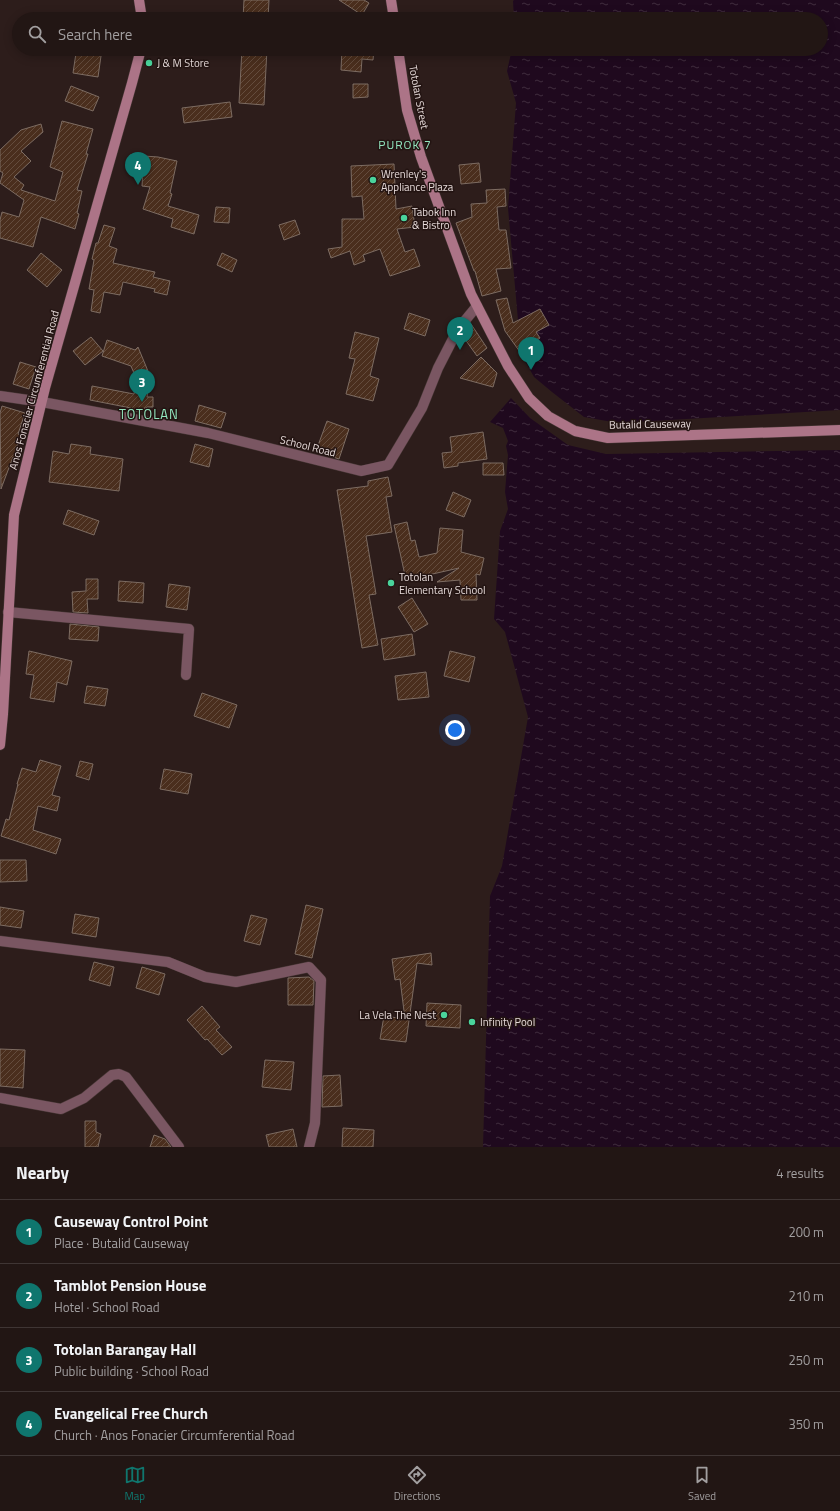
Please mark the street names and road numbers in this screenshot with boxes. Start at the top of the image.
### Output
street label: Totolan Street [405,64,433,131]
street label: Anos Fonacier Circumferential Road [5,308,63,471]
street label: Butalid Causeway [609,415,692,433]
street label: School Road [278,431,338,461]

